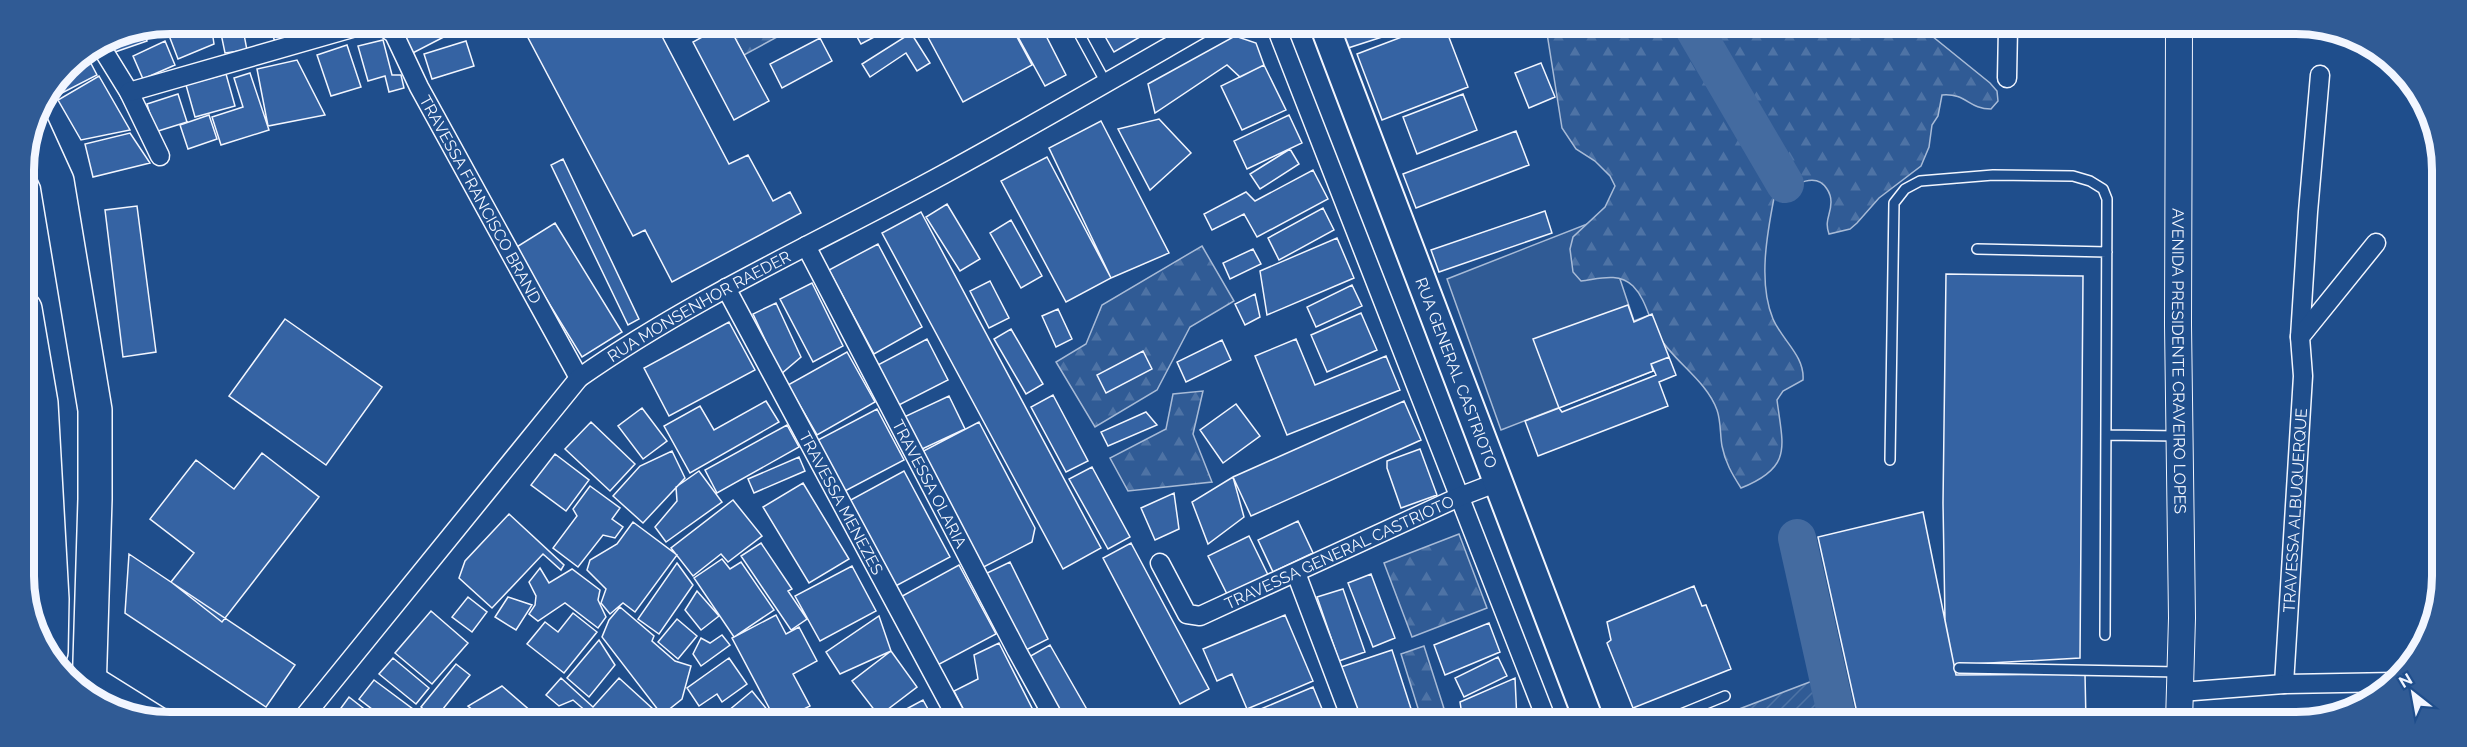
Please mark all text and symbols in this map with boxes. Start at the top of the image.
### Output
street label: TRAVESSA FRANCISCO BRAND [416,92,546,307]
street label: AVENIDA PRESIDENTE CRAVEIRO LOPES [2168,208,2190,514]
street label: RUA MONSENHOR RAEDER [604,246,794,366]
street label: RUA GENERAL CASTRIOTO [1412,275,1501,471]
street label: TRAVESSA ALBUQUERQUE [2279,407,2311,613]
street label: TRAVESSA OLARIA [889,416,971,551]
street label: TRAVESSA MENEZES [795,428,888,578]
street label: TRAVESSA GENERAL CASTRIOTO [1222,491,1457,613]
north arrow [2383,663,2443,723]
text: N [2395,669,2416,692]

